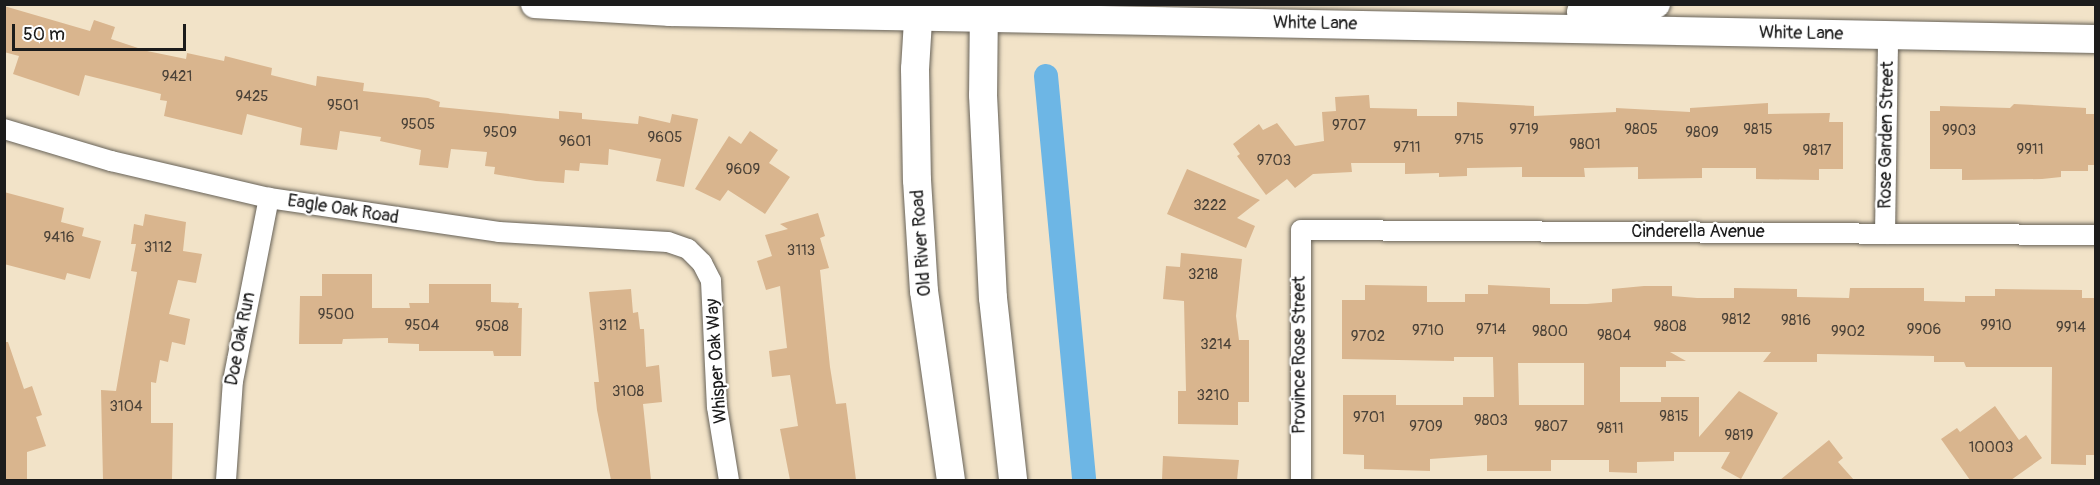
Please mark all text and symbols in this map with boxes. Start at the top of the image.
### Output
scale bar [15,12,189,50]
street label: White Lane [1273,12,1357,36]
street label: White Lane [1759,22,1843,46]
text: 50 m [23,23,65,46]
street label: Rose Garden Street [1875,61,1899,209]
house number: 9421 [162,68,192,86]
house number: 9425 [236,88,268,106]
house number: 9501 [327,97,359,115]
house number: 9505 [401,116,435,134]
house number: 9707 [1332,117,1366,135]
house number: 9719 [1509,121,1539,139]
house number: 9805 [1624,121,1658,139]
house number: 9815 [1743,121,1773,139]
house number: 9903 [1942,122,1976,140]
house number: 9509 [483,124,517,142]
house number: 9809 [1685,124,1719,142]
house number: 9605 [648,129,682,147]
house number: 9715 [1454,131,1484,149]
house number: 9601 [559,133,591,151]
house number: 9801 [1569,136,1601,154]
house number: 9711 [1393,139,1421,157]
house number: 9911 [2016,141,2044,159]
house number: 9817 [1802,142,1832,160]
house number: 9703 [1257,152,1291,170]
house number: 9609 [726,161,760,179]
street label: Old River Road [907,189,937,297]
street label: Eagle Oak Road [286,191,400,229]
house number: 3222 [1193,197,1227,215]
street label: Cinderella Avenue [1631,221,1765,243]
house number: 9416 [43,229,75,247]
house number: 3112 [144,239,172,257]
house number: 3113 [787,242,815,260]
house number: 3218 [1188,266,1218,284]
street label: Province Rose Street [1289,276,1311,434]
street label: Doe Oak Run [221,291,261,387]
street label: Whisper Oak Way [702,298,732,424]
house number: 9500 [318,306,354,324]
house number: 9812 [1721,311,1751,329]
house number: 9816 [1781,312,1811,330]
house number: 9504 [405,317,439,335]
house number: 3112 [599,317,627,335]
house number: 9910 [1980,317,2012,335]
house number: 9508 [475,318,509,336]
house number: 9808 [1653,318,1687,336]
house number: 9914 [2056,319,2086,337]
house number: 9714 [1476,321,1506,339]
house number: 9906 [1907,321,1941,339]
house number: 9710 [1412,322,1444,340]
house number: 9800 [1532,323,1568,341]
house number: 9902 [1831,323,1865,341]
house number: 9804 [1597,327,1631,345]
house number: 9702 [1351,328,1385,346]
house number: 3214 [1200,336,1232,354]
house number: 3108 [612,383,644,401]
house number: 3210 [1197,387,1229,405]
house number: 3104 [109,398,143,416]
house number: 9815 [1659,408,1689,426]
house number: 9701 [1353,409,1385,427]
house number: 9803 [1474,412,1508,430]
house number: 9709 [1409,418,1443,436]
house number: 9807 [1534,418,1568,436]
house number: 9811 [1596,420,1624,438]
house number: 9819 [1725,427,1753,445]
house number: 10003 [1969,439,2013,457]

